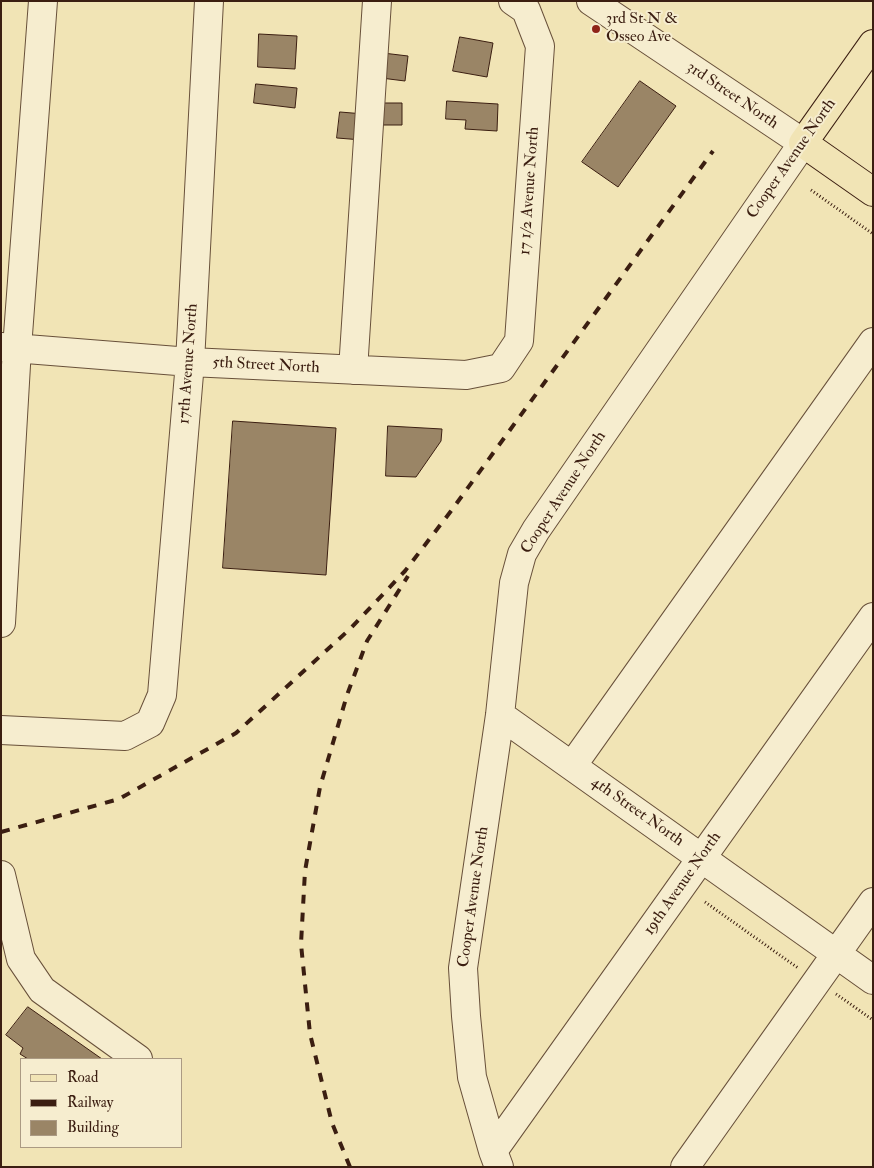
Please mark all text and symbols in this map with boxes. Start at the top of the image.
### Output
place label: 3rd St N & Osseo Ave [606,10,678,48]
marker: 3rd St N & Osseo Ave [590,23,602,35]
street label: 3rd Street North [683,58,781,134]
street label: Cooper Avenue North [743,95,841,223]
street label: 17 1/2 Avenue North [516,126,544,256]
street label: 17th Avenue North [175,303,203,425]
street label: 5th Street North [212,354,320,378]
street label: Cooper Avenue North [517,428,611,558]
street label: 4th Street North [587,773,687,851]
street label: Cooper Avenue North [455,825,493,969]
street label: 19th Avenue North [640,829,726,939]
legend [20,1058,182,1148]
text: Road [67,1068,98,1087]
text: Railway [67,1093,113,1112]
text: Building [67,1118,119,1137]

